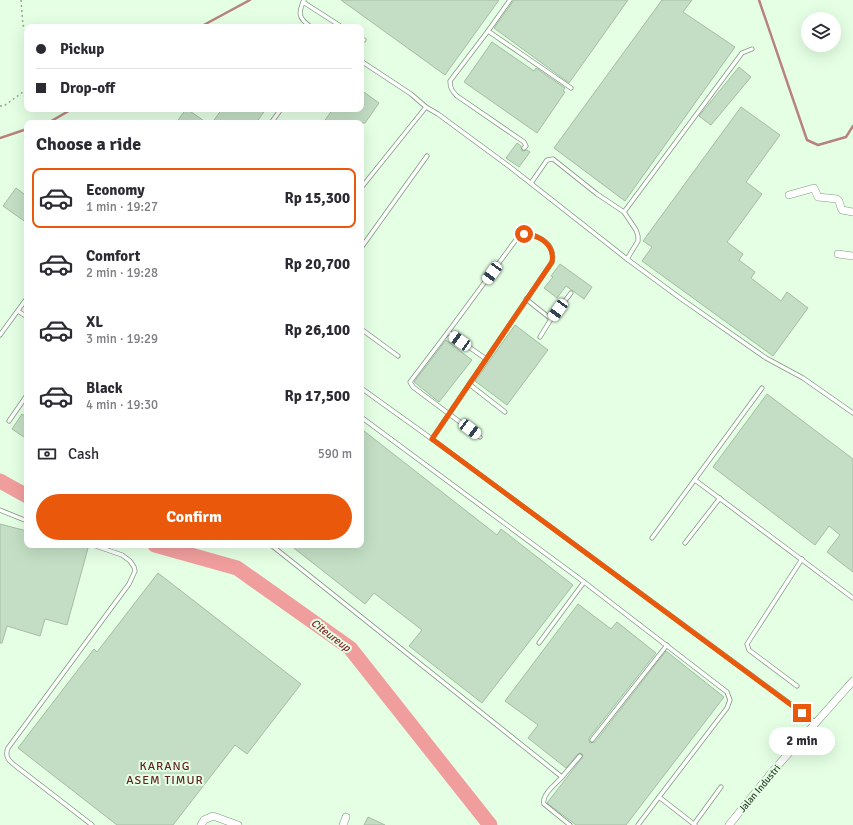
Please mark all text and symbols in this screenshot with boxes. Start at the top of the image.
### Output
map controls [801,12,841,52]
button: layers [801,12,841,52]
text: Pickup [60,40,104,58]
text: Drop-off [60,79,115,97]
text: Choose a ride [36,133,141,155]
icon: car [38,180,74,216]
text: Economy [86,181,145,199]
text: Rp 15,300 [284,189,350,207]
text: 1 min · 19:27 [86,199,158,215]
route start [515,225,533,243]
icon: car [38,246,74,282]
text: Comfort [86,247,140,265]
text: Rp 20,700 [284,255,350,273]
car [480,260,504,286]
text: 2 min · 19:28 [86,265,158,281]
car [546,297,570,323]
icon: car [38,312,74,348]
text: XL [86,313,103,331]
text: Rp 26,100 [284,321,350,339]
car [447,329,473,353]
text: 3 min · 19:29 [86,331,158,347]
icon: car [38,378,74,414]
text: Black [86,379,123,397]
text: Rp 17,500 [284,387,350,405]
text: 4 min · 19:30 [86,397,158,413]
car [457,417,483,441]
icon: cash [36,443,58,465]
text: Cash [68,445,99,463]
text: 590 m [318,446,352,462]
button: Confirm [36,494,352,540]
water label: Citeureup [308,616,354,655]
route end [793,704,811,722]
callout: 2 min [769,727,835,755]
text: 2 min [786,733,818,749]
district label: KARANG ASEM TIMUR [126,759,204,788]
street label: Jalan Industri [736,762,783,815]

